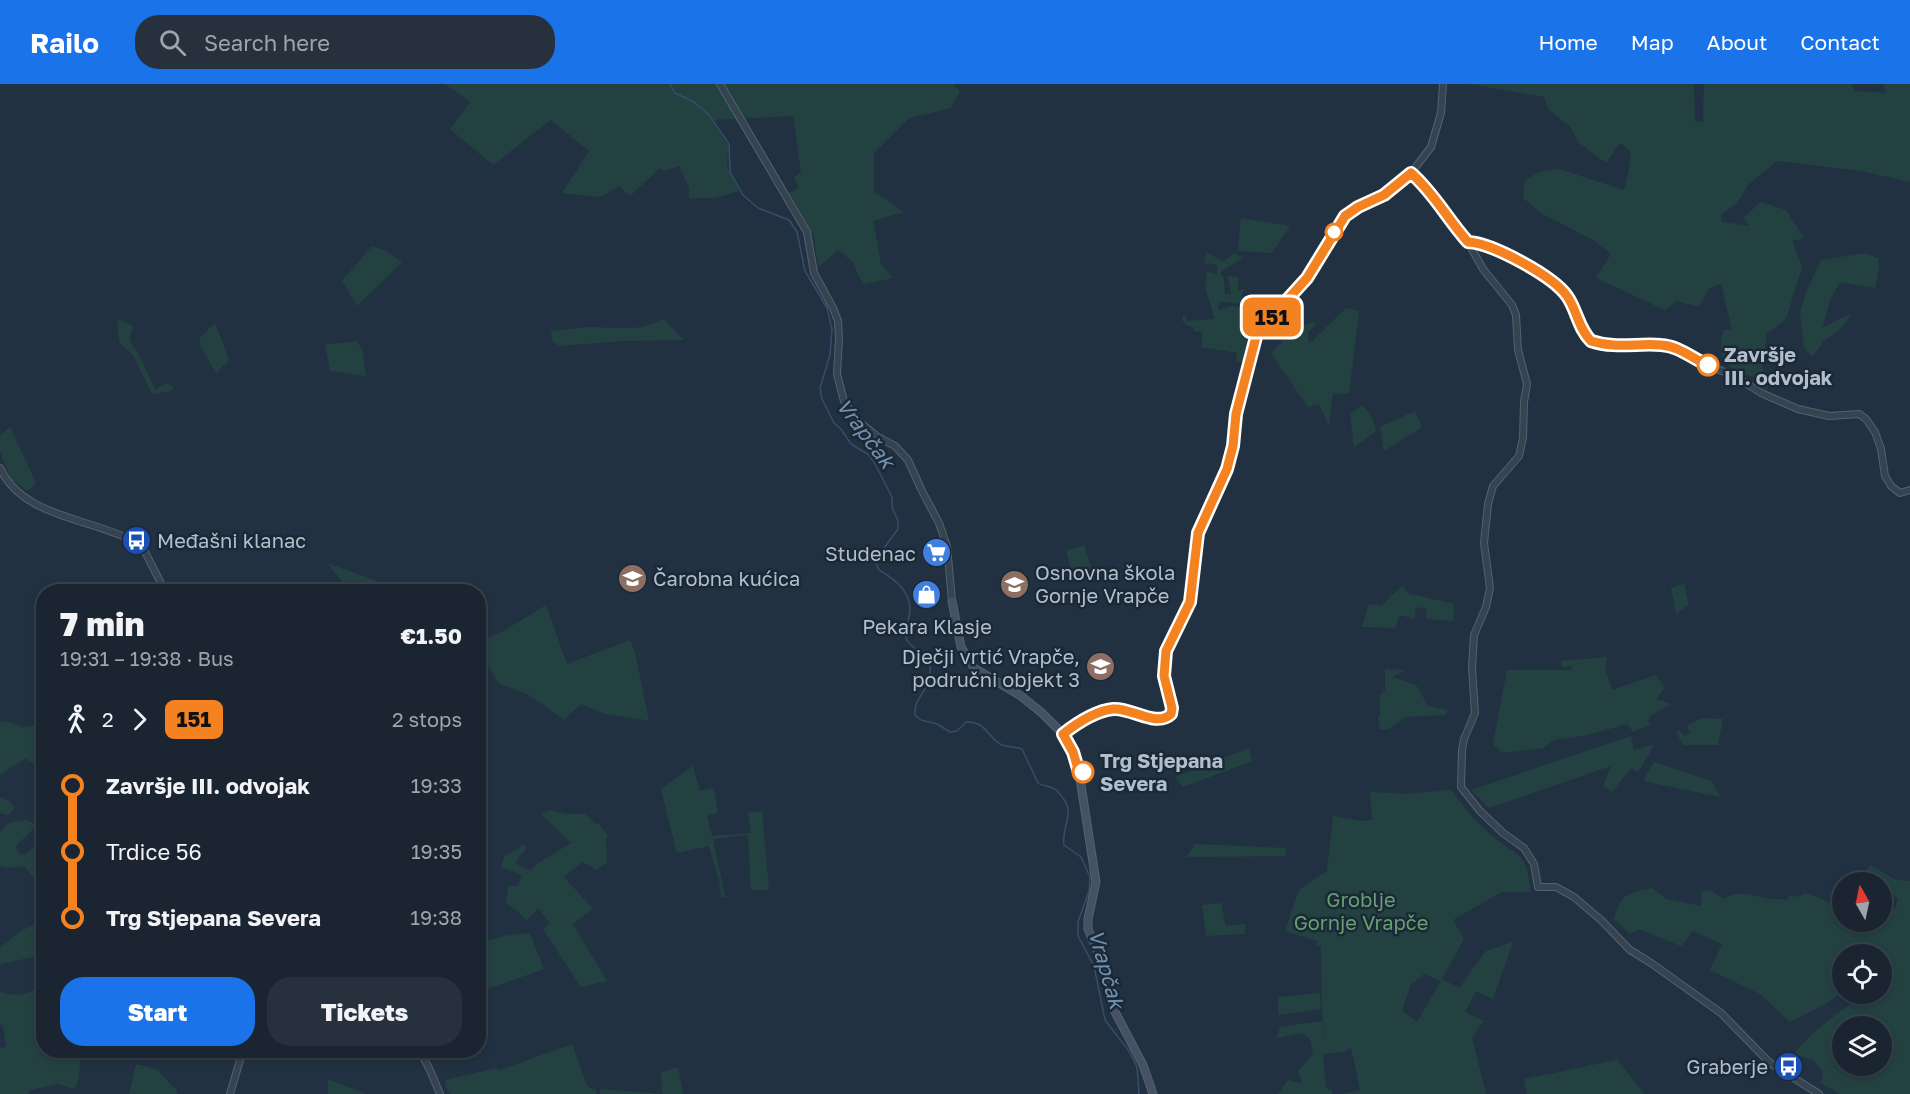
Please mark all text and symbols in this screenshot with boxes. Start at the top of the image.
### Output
search box [135,15,555,69]
text: Railo [30,26,99,59]
icon: search [156,26,189,59]
text: Search here [204,29,330,56]
text: Home [1538,29,1598,55]
text: Map [1631,29,1674,55]
text: About [1707,29,1767,55]
text: Contact [1800,29,1880,55]
unlabelled marker [1325,223,1343,241]
line badge: 151 [1238,298,1306,336]
text: 151 [1255,304,1289,330]
place label: Završje III. odvojak [1724,342,1833,389]
marker: Završje III. odvojak [1697,354,1719,376]
water label: Vrapčak [831,393,902,475]
bus stop icon: Međašni klanac [120,524,152,556]
place label: Međašni klanac [157,528,306,552]
supermarket icon: Studenac [921,537,953,569]
place label: Studenac [825,541,916,565]
place label: Osnovna škola Gornje Vrapče [1035,560,1175,607]
school or university icon: Čarobna kućica [616,562,648,594]
place label: Čarobna kućica [653,566,800,590]
school or university icon: Osnovna škola Gornje Vrapče [998,568,1030,600]
shop icon: Pekara Klasje [911,579,943,611]
text: 7 min [60,604,144,643]
place label: Pekara Klasje [862,614,992,638]
text: €1.50 [400,622,462,649]
place label: Dječji vrtić Vrapče, područni objekt 3 [902,644,1080,691]
text: 19:31 – 19:38 · Bus [60,646,234,670]
school or university icon: Dječji vrtić Vrapče, područni objekt 3 [1085,651,1117,683]
icon: walk [60,703,93,736]
icon: forward [123,703,156,736]
text: 151 [177,706,211,732]
text: 2 [102,707,114,731]
text: 2 stops [392,707,462,731]
place label: Trg Stjepana Severa [1100,748,1223,795]
marker: Trg Stjepana Severa [1072,761,1094,783]
text: Završje III. odvojak [106,772,310,799]
text: 19:33 [411,773,462,797]
text: Trdice 56 [106,838,202,865]
text: 19:35 [411,839,462,863]
north arrow [1832,872,1892,932]
map controls [1832,872,1892,1076]
park label: Groblje Gornje Vrapče [1294,887,1428,934]
text: Trg Stjepana Severa [106,904,321,931]
text: 19:38 [410,905,462,929]
water label: Vrapčak [1083,926,1131,1014]
button: locate [1832,944,1892,1004]
button: Start [60,977,255,1046]
button: Tickets [267,977,462,1046]
button: layers [1832,1016,1892,1076]
bus stop icon: Graberje [1773,1050,1805,1082]
place label: Graberje [1686,1054,1768,1078]

